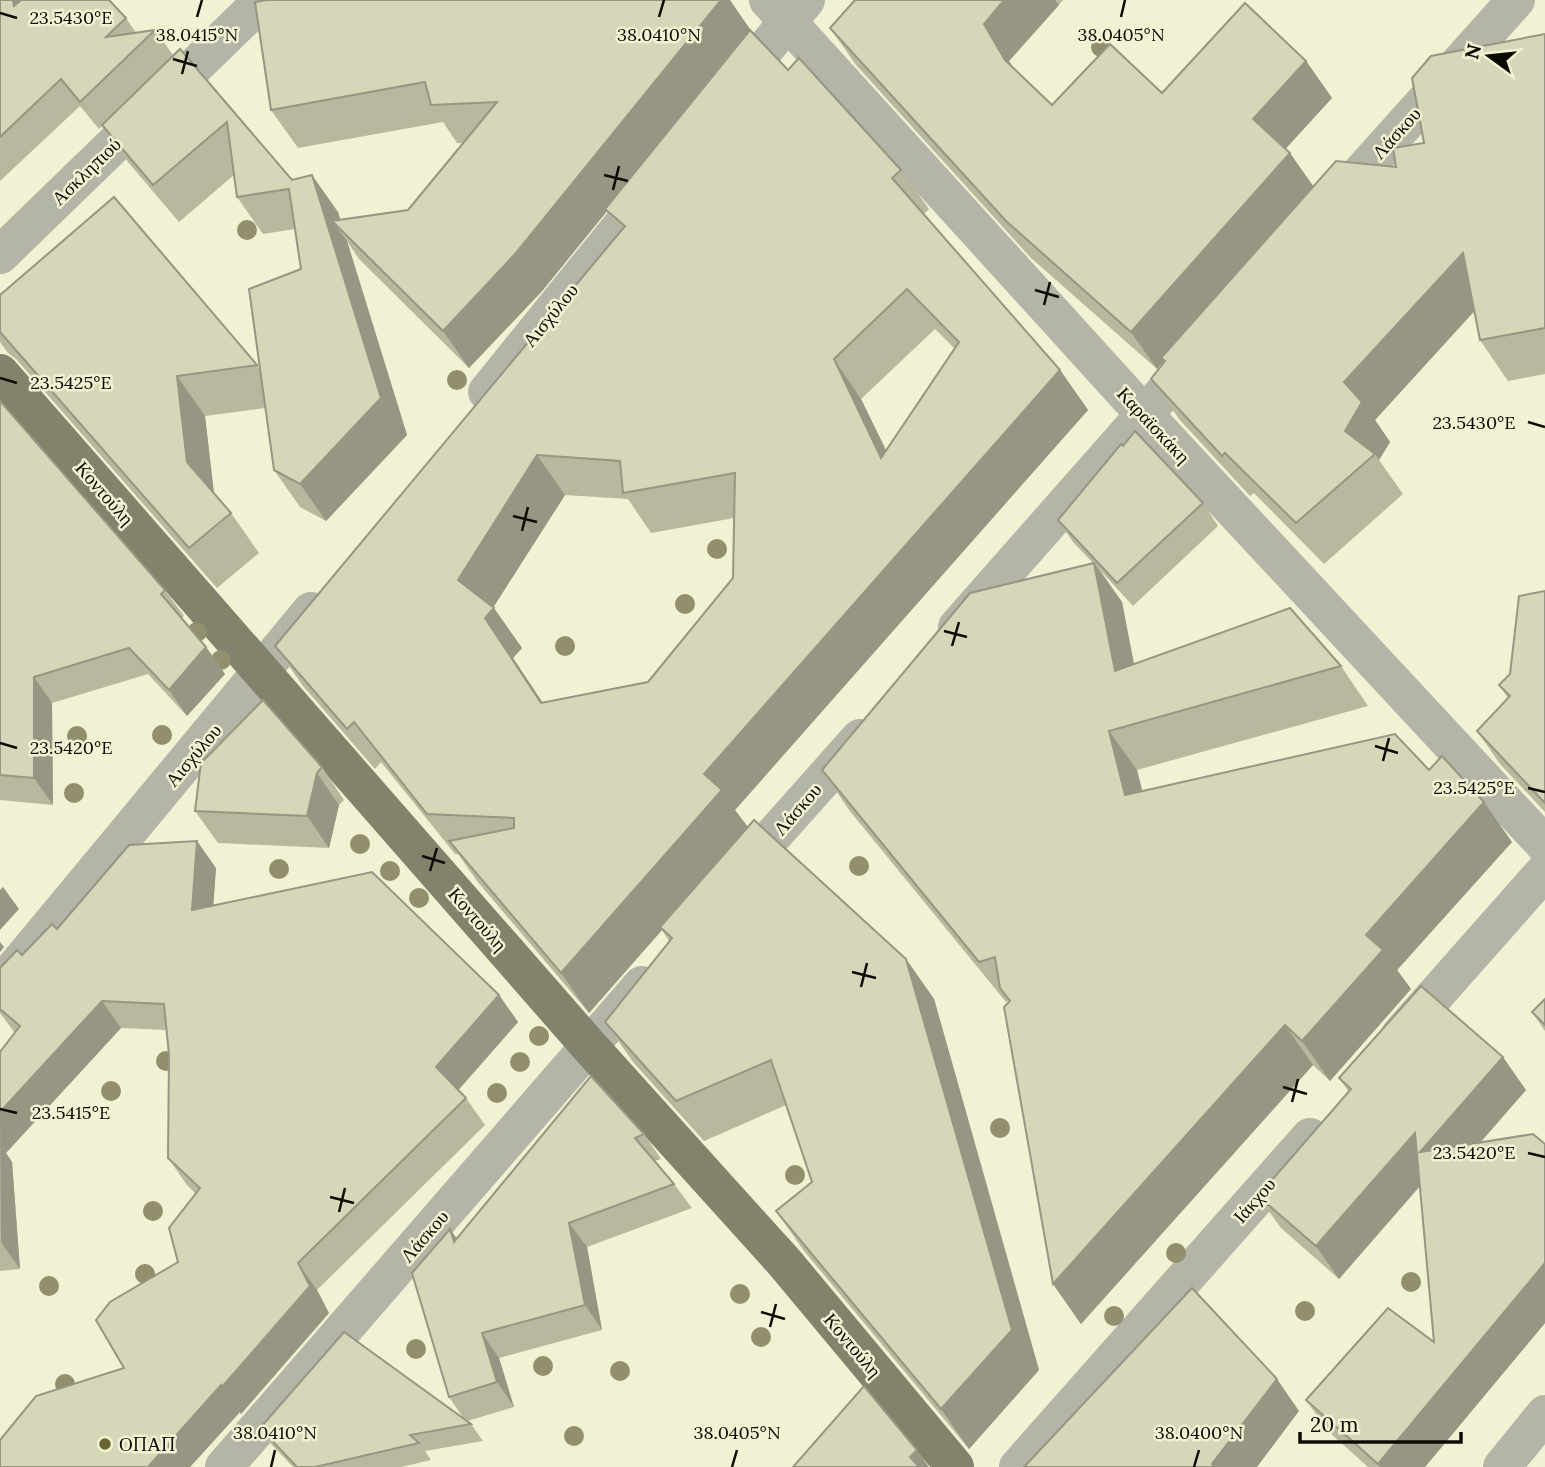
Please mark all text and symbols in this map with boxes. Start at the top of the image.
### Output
text: 23.5430°E [29,6,113,29]
north arrow [1454,21,1524,91]
text: 38.0415°N [156,23,238,46]
text: 38.0410°N [617,23,701,46]
text: 38.0405°N [1077,23,1165,46]
text: N [1459,41,1486,62]
street label: Λάσκου [1366,102,1426,164]
street label: Ασκληπιού [46,132,126,210]
street label: Αισχύλου [517,278,583,352]
text: 23.5425°E [30,371,112,394]
street label: Καραϊσκάκη [1112,381,1196,469]
text: 23.5430°E [1432,411,1516,434]
street label: Κοντούλη [71,456,139,530]
street label: Αισχύλου [160,719,226,791]
text: 23.5420°E [30,736,112,759]
text: 23.5425°E [1433,776,1515,799]
street label: Λάσκου [768,778,826,840]
street label: Κοντούλη [444,882,512,956]
text: 23.5415°E [32,1101,110,1124]
text: 23.5420°E [1433,1141,1515,1164]
street label: Ιάκχου [1228,1172,1280,1228]
street label: Λάσκου [395,1205,453,1267]
street label: Κοντούλη [819,1308,887,1382]
scale bar [1300,1400,1461,1444]
text: 20 m [1310,1411,1359,1438]
text: 38.0410°N [233,1421,317,1444]
text: 38.0405°N [693,1421,781,1444]
text: 38.0400°N [1155,1421,1243,1444]
place label: ΟΠΑΠ [119,1432,175,1456]
marker: ΟΠΑΠ [97,1436,113,1452]

